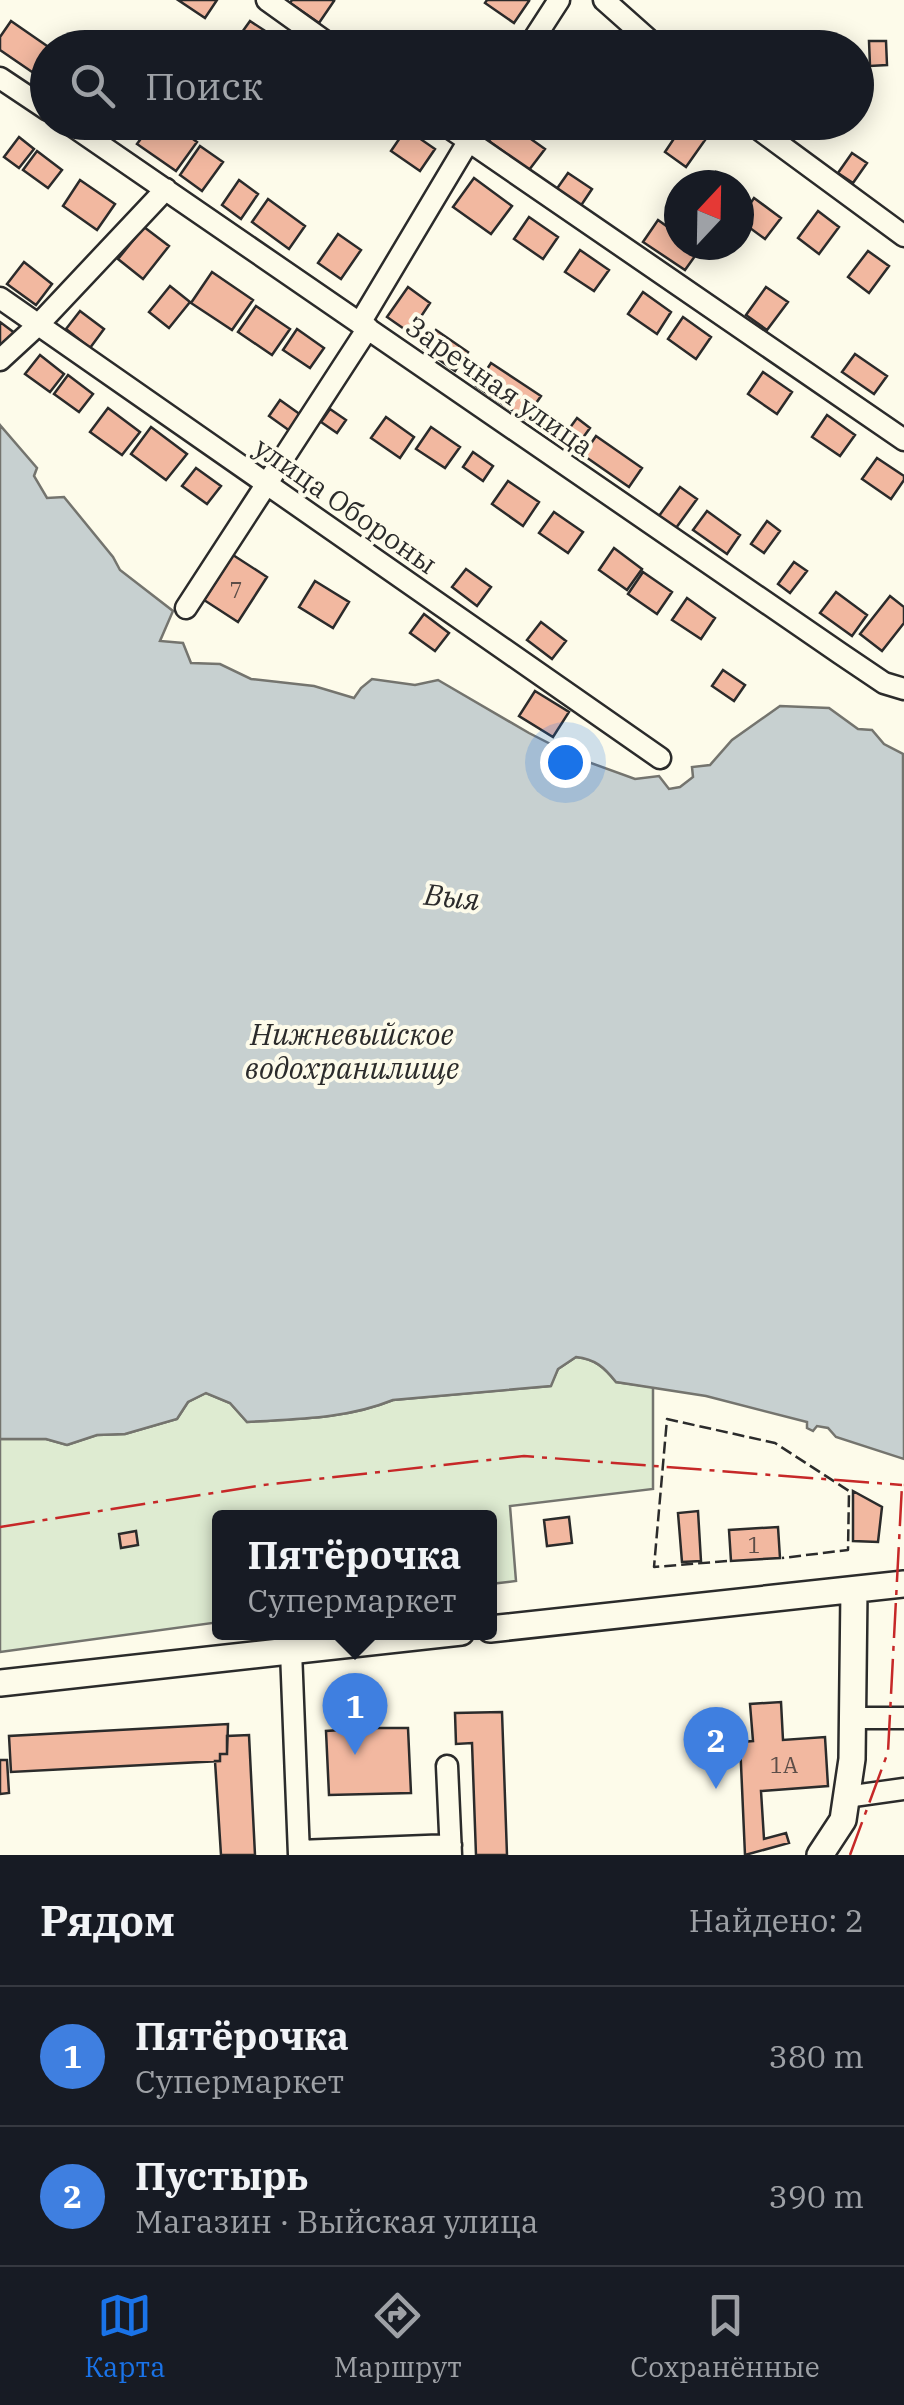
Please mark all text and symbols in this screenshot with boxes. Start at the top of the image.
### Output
search box [30,30,874,140]
icon: search [65,58,120,113]
text: Поиск [145,61,263,110]
north arrow [664,170,754,260]
street label: Заречная улица [399,307,601,465]
street label: улица Обороны [247,428,445,582]
house number: 7 [229,575,243,604]
your location [540,737,591,788]
water label: Выя [421,874,482,918]
water label: Нижневыйское водохранилище [245,1014,459,1087]
popup [212,1510,497,1640]
text: Пятёрочка [247,1530,462,1579]
house number: 1 [747,1530,761,1559]
text: Супермаркет [247,1579,457,1621]
pin: 1 [322,1672,388,1755]
pin: 2 [684,1706,748,1789]
house number: 1А [770,1750,798,1779]
text: Рядом [40,1893,175,1948]
text: Найдено: 2 [689,1899,864,1941]
text: Пятёрочка [135,2011,349,2060]
text: 1 [63,2035,82,2077]
text: 380 m [768,2035,864,2077]
text: Супермаркет [135,2060,344,2102]
text: Пустырь [135,2151,308,2200]
text: 2 [63,2175,82,2217]
text: 390 m [768,2175,864,2217]
text: Магазин · Выйская улица [135,2200,539,2242]
tab: Карта [84,2288,165,2385]
tab: Маршрут [334,2288,462,2385]
tab: Сохранённые [630,2288,820,2385]

